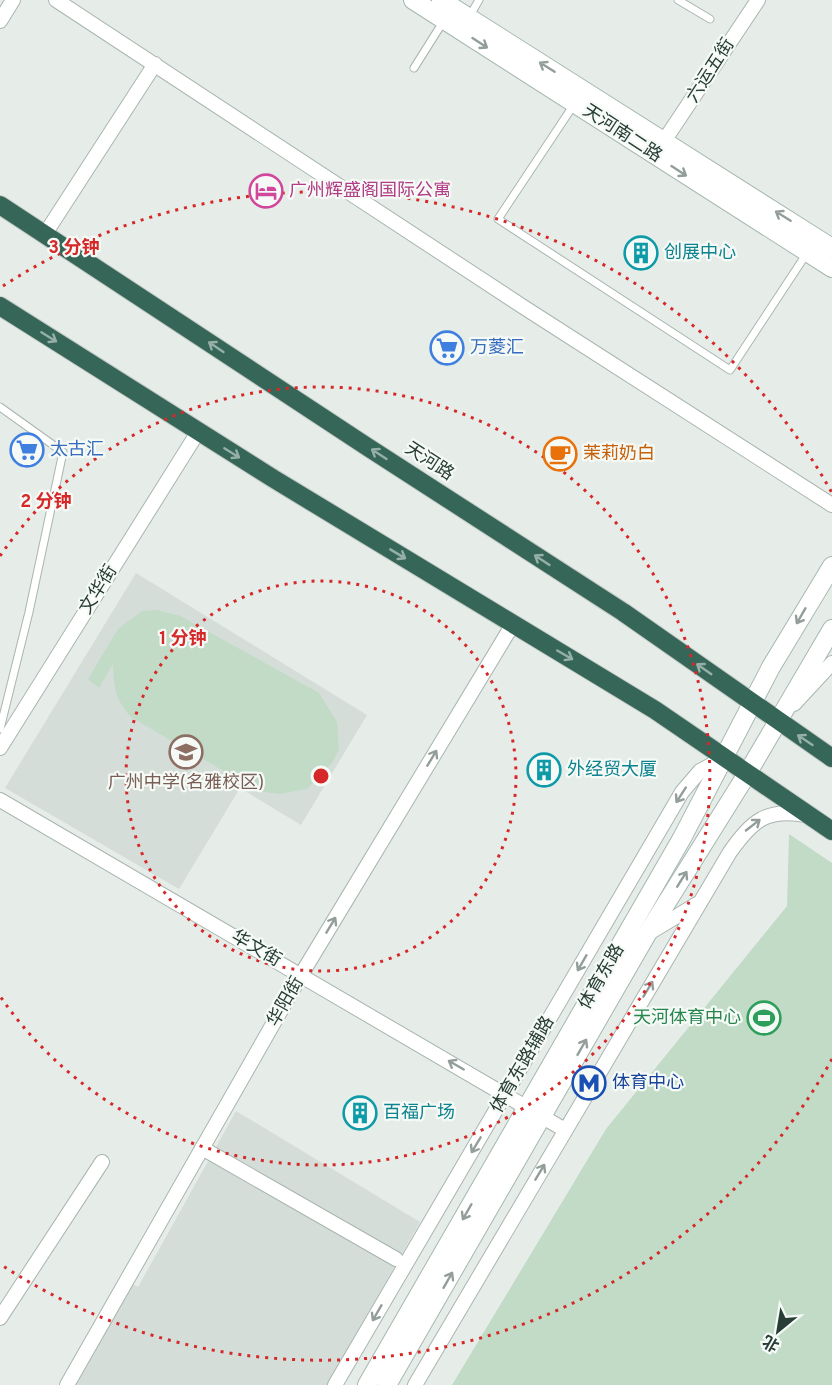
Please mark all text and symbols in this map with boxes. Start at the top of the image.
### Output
street label: 六运五街 [682,35,740,107]
one-way arrow [471,37,488,49]
one-way arrow [539,60,556,72]
street label: 天河南二路 [578,100,666,168]
one-way arrow [671,164,688,177]
hotel icon: 广州辉盛阁国际公寓 [248,173,284,209]
place label: 广州辉盛阁国际公寓 [289,180,451,203]
one-way arrow [774,210,791,223]
building icon: 创展中心 [623,235,659,271]
text: 3 分钟 [48,237,100,260]
place label: 创展中心 [664,242,736,265]
supermarket icon: 万菱汇 [429,330,465,366]
one-way arrow [41,331,57,343]
place label: 万菱汇 [470,337,524,360]
one-way arrow [208,341,224,353]
supermarket icon: 太古汇 [9,432,45,468]
cafe icon: 茉莉奶白 [542,436,578,472]
street label: 天河路 [400,438,458,486]
place label: 太古汇 [50,439,104,462]
place label: 茉莉奶白 [583,443,655,466]
one-way arrow [223,447,240,459]
one-way arrow [370,448,387,461]
text: 2 分钟 [20,491,72,514]
one-way arrow [389,549,406,561]
one-way arrow [535,554,551,566]
street label: 文华街 [75,561,123,619]
one-way arrow [794,607,806,624]
text: 1 分钟 [159,628,207,651]
one-way arrow [557,649,574,661]
one-way arrow [697,663,713,675]
school or university icon: 广州中学(名雅校区) [168,734,204,770]
one-way arrow [797,734,814,746]
one-way arrow [426,750,438,767]
building icon: 外经贸大厦 [526,752,562,788]
place label: 外经贸大厦 [567,759,657,782]
centre of rings [311,766,331,786]
place label: 广州中学(名雅校区) [108,772,264,795]
one-way arrow [675,786,687,803]
one-way arrow [744,819,760,832]
one-way arrow [676,871,688,888]
one-way arrow [326,917,338,934]
street label: 华文街 [227,926,285,972]
street label: 体育东路 [574,940,630,1014]
one-way arrow [576,954,588,971]
street label: 华阳街 [263,973,309,1031]
one-way arrow [642,981,654,998]
sports icon: 天河体育中心 [746,1000,782,1036]
place label: 天河体育中心 [633,1007,741,1030]
street label: 体育东路辅路 [486,1012,560,1118]
one-way arrow [577,1039,589,1056]
one-way arrow [447,1059,465,1070]
metro station icon: 体育中心 [571,1065,607,1101]
place label: 体育中心 [612,1072,684,1095]
building icon: 百福广场 [342,1095,378,1131]
place label: 百福广场 [383,1102,455,1125]
one-way arrow [470,1136,482,1153]
one-way arrow [534,1164,546,1181]
one-way arrow [461,1203,473,1220]
one-way arrow [442,1272,454,1289]
north arrow [748,1301,808,1361]
one-way arrow [371,1304,383,1321]
text: 北 [760,1330,783,1355]

